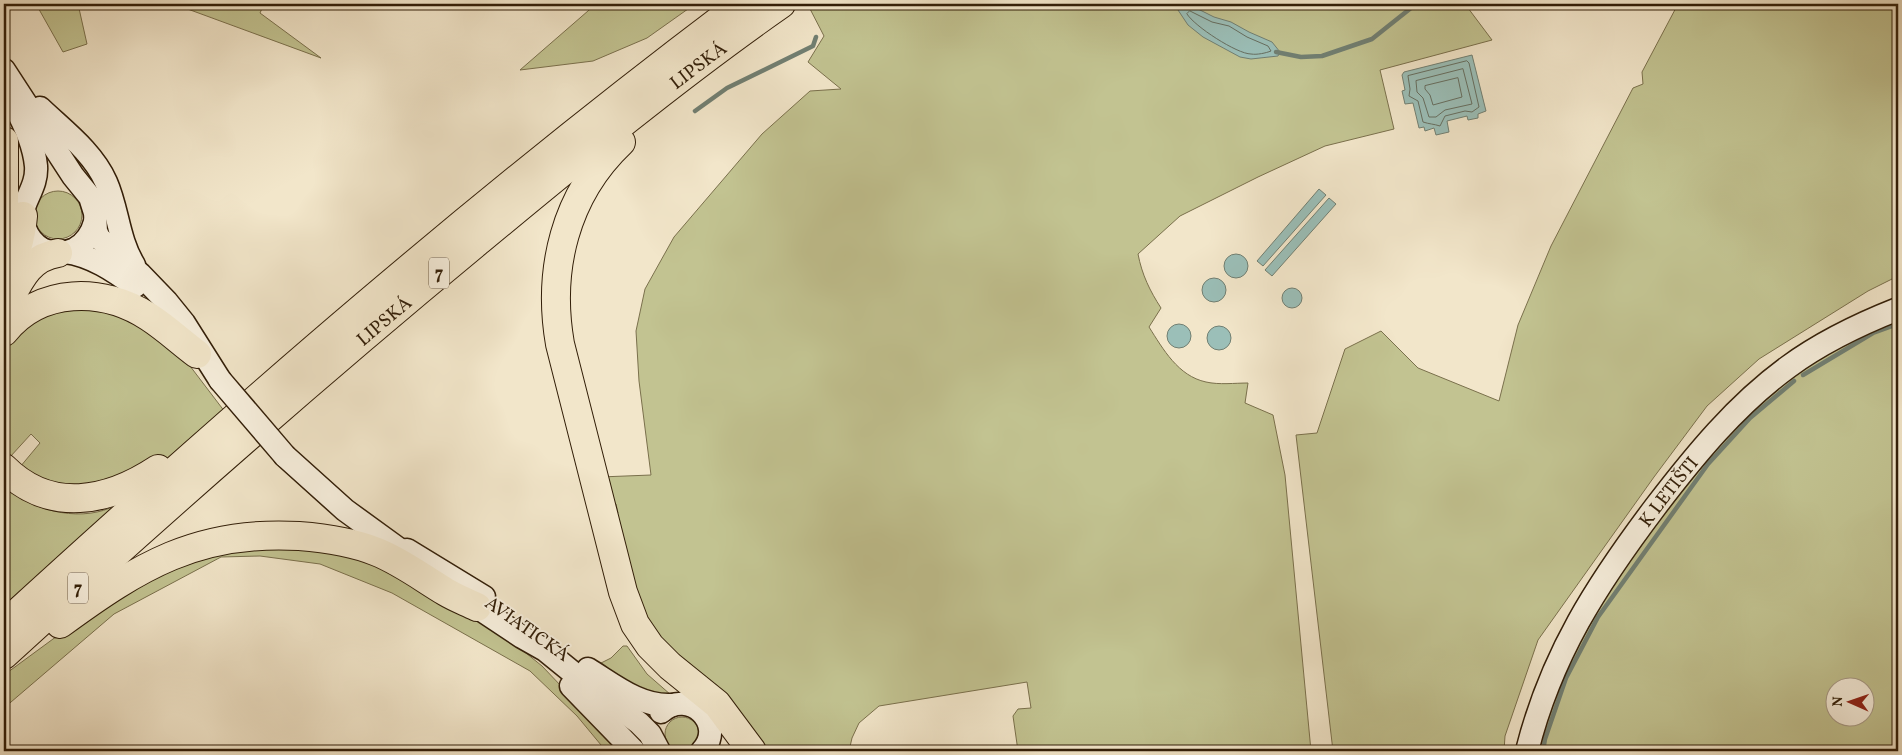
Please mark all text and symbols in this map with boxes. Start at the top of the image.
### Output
street label: LIPSKÁ [665,36,733,96]
road number: 7 [429,258,449,288]
street label: LIPSKÁ [351,291,418,353]
street label: K LETIŠTI [1634,452,1705,533]
road number: 7 [68,572,88,604]
street label: AVIATICKÁ [479,591,575,668]
north arrow [1824,678,1874,728]
text: N [1829,696,1848,707]

